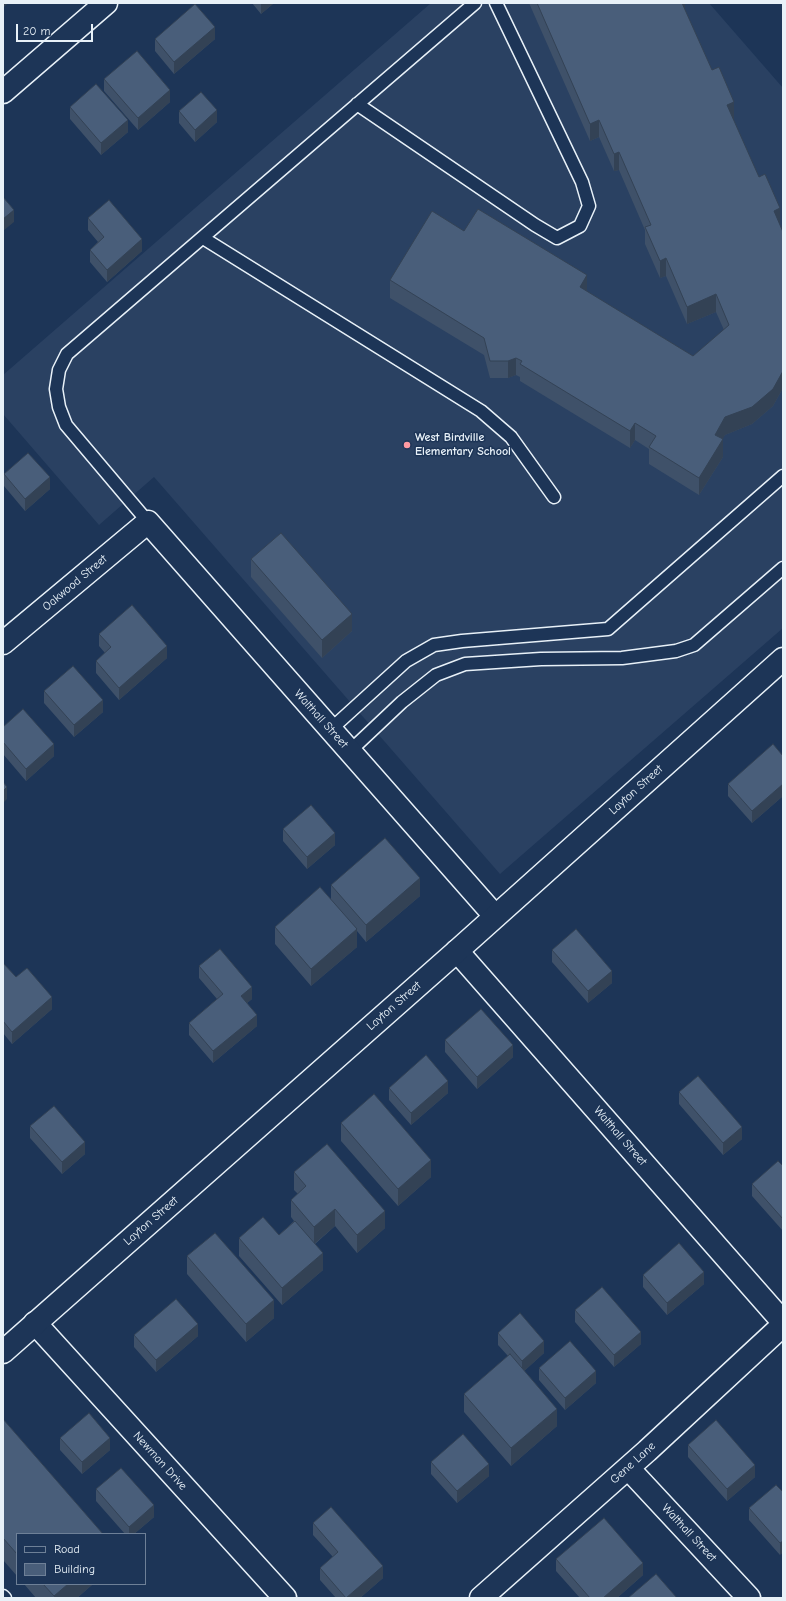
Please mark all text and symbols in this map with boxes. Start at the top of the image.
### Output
scale bar [18,16,95,42]
text: 20 m [23,24,51,38]
place label: West Birdville Elementary School [415,431,511,459]
marker: West Birdville Elementary School [402,440,412,450]
street label: Oakwood Street [40,552,110,614]
street label: Walthall Street [291,687,351,751]
street label: Layton Street [606,762,666,818]
street label: Layton Street [364,978,424,1034]
street label: Walthall Street [590,1103,650,1169]
street label: Layton Street [121,1193,181,1249]
street label: Newman Drive [130,1429,190,1493]
street label: Gene Lane [607,1439,659,1487]
street label: Walthall Street [659,1501,719,1565]
legend [16,1533,146,1585]
text: Road [54,1542,80,1556]
text: Building [54,1562,95,1576]

